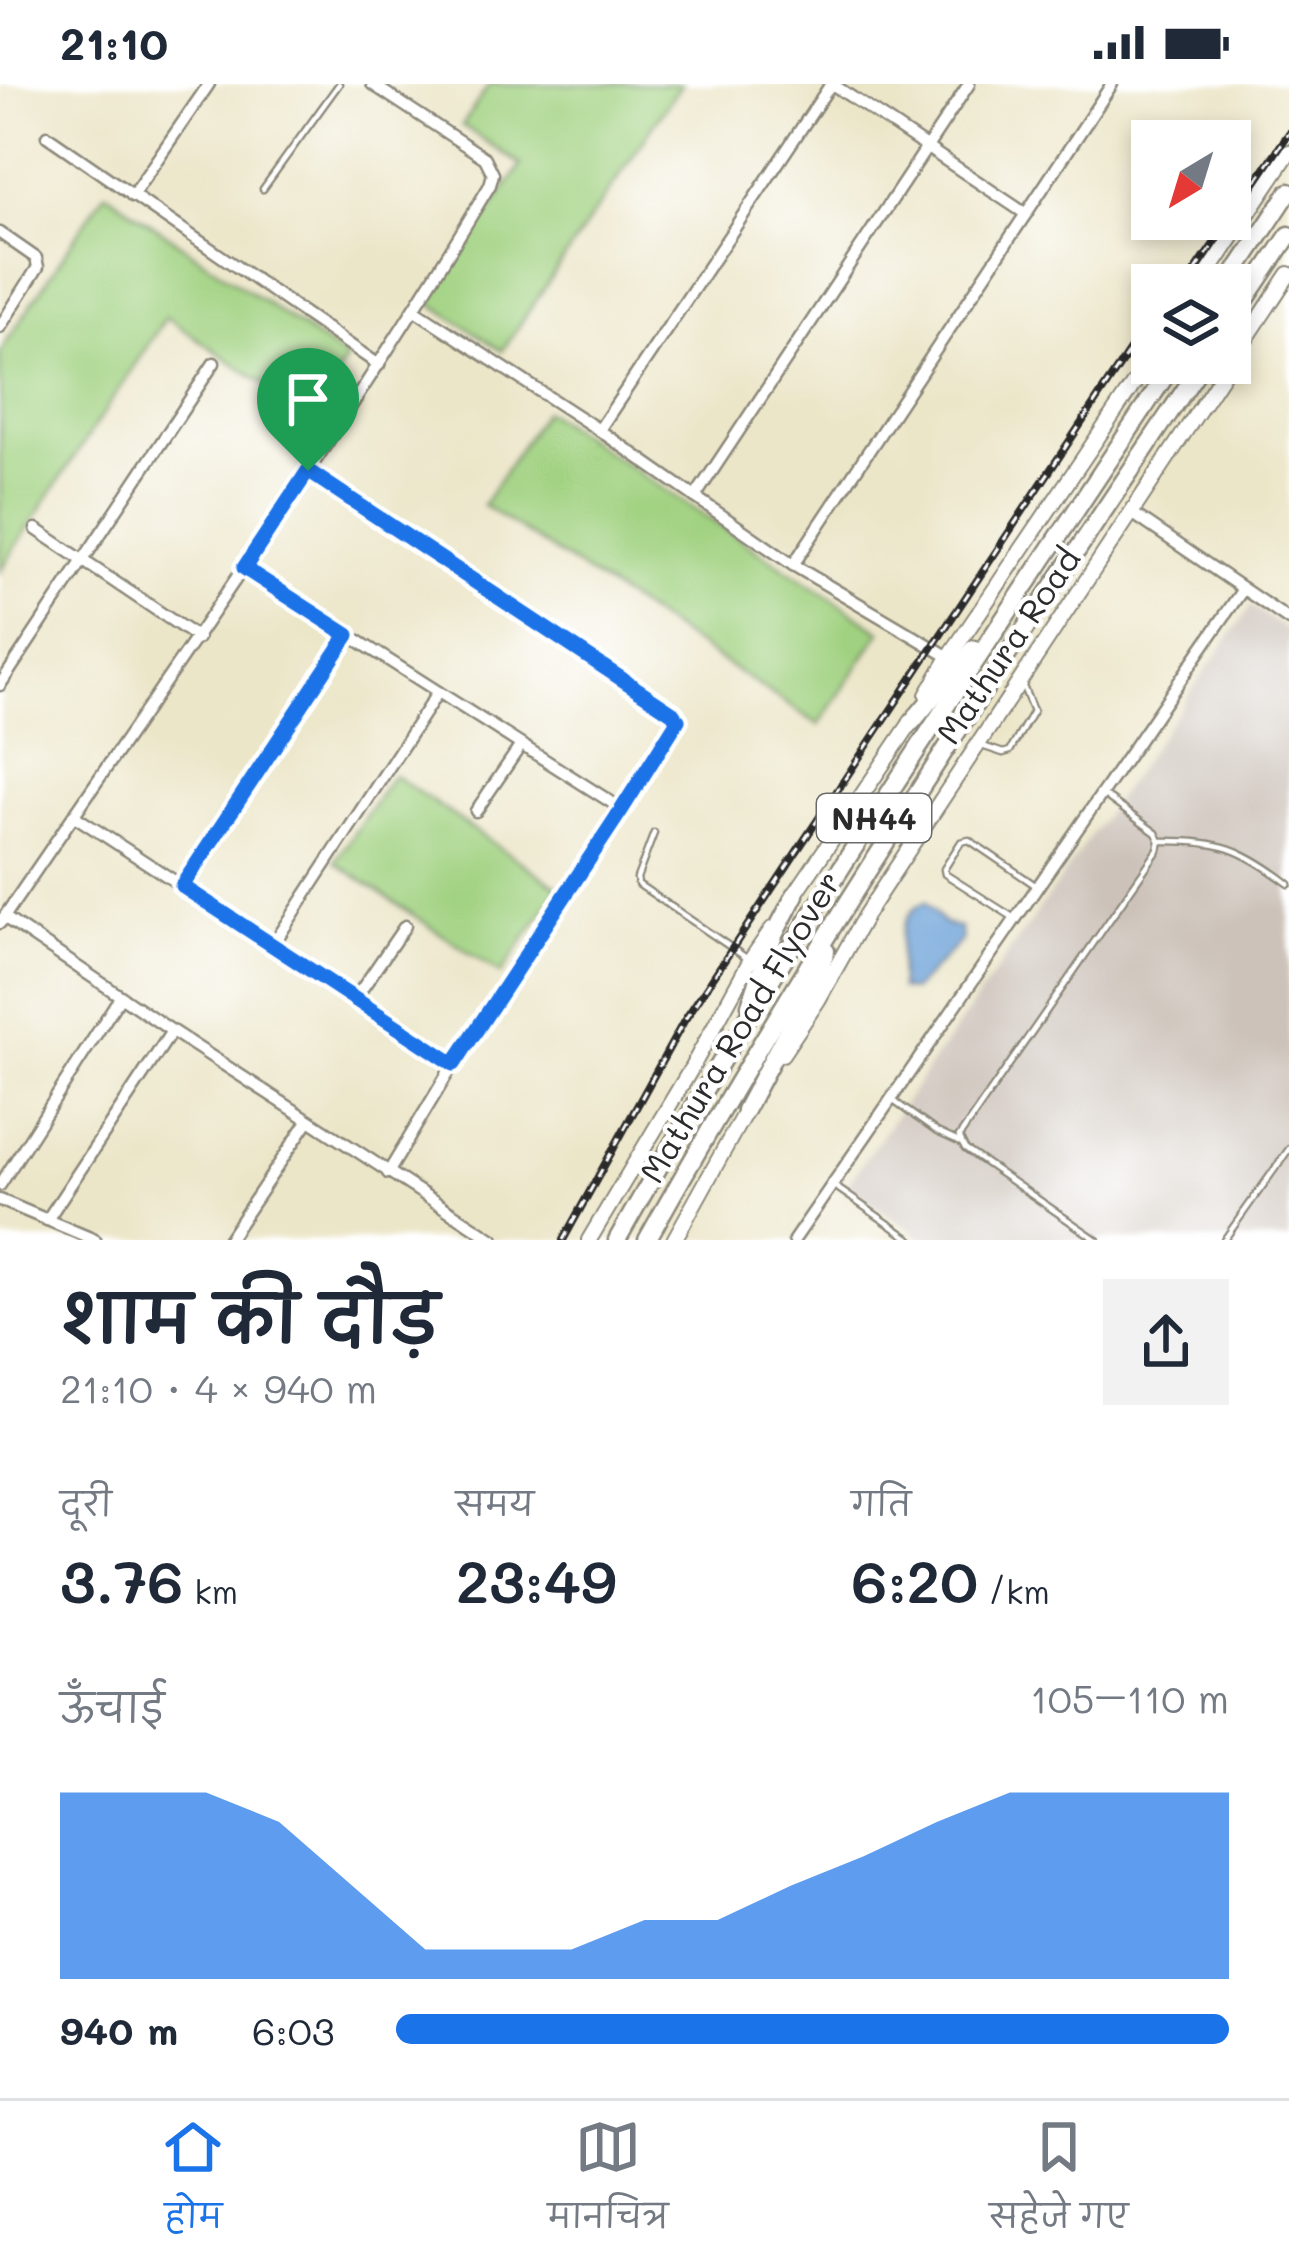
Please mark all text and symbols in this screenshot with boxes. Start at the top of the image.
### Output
text: 21:10 [60,13,168,71]
north arrow [1131,120,1251,240]
map controls [1131,120,1251,384]
button: layers [1131,264,1251,384]
pin [257,348,359,471]
icon: arrive [275,366,341,432]
street label: Mathura Road [925,538,1089,752]
road number: NH44 [817,794,931,842]
street label: Mathura Road Flyover [629,862,850,1190]
text: शाम की दौड़ [60,1274,439,1360]
button: share [1103,1279,1229,1405]
text: 21:10 · 4 × 940 m [60,1362,377,1413]
text: दूरी [60,1481,112,1524]
text: समय [456,1481,534,1524]
text: गति [851,1481,911,1524]
text: 3.76 [60,1541,184,1619]
text: 23:49 [456,1541,617,1619]
text: 6:20 [851,1541,978,1619]
text: km [184,1569,238,1612]
text: /km [978,1569,1050,1612]
text: 105–110 m [1030,1672,1229,1723]
text: ऊँचाई [60,1681,165,1732]
text: 940 m [60,2004,178,2055]
text: 6:03 [252,2004,335,2055]
tab: होम [160,2114,226,2253]
tab: मानचित्र [547,2114,668,2253]
tab: सहेजे गए [989,2114,1129,2253]

